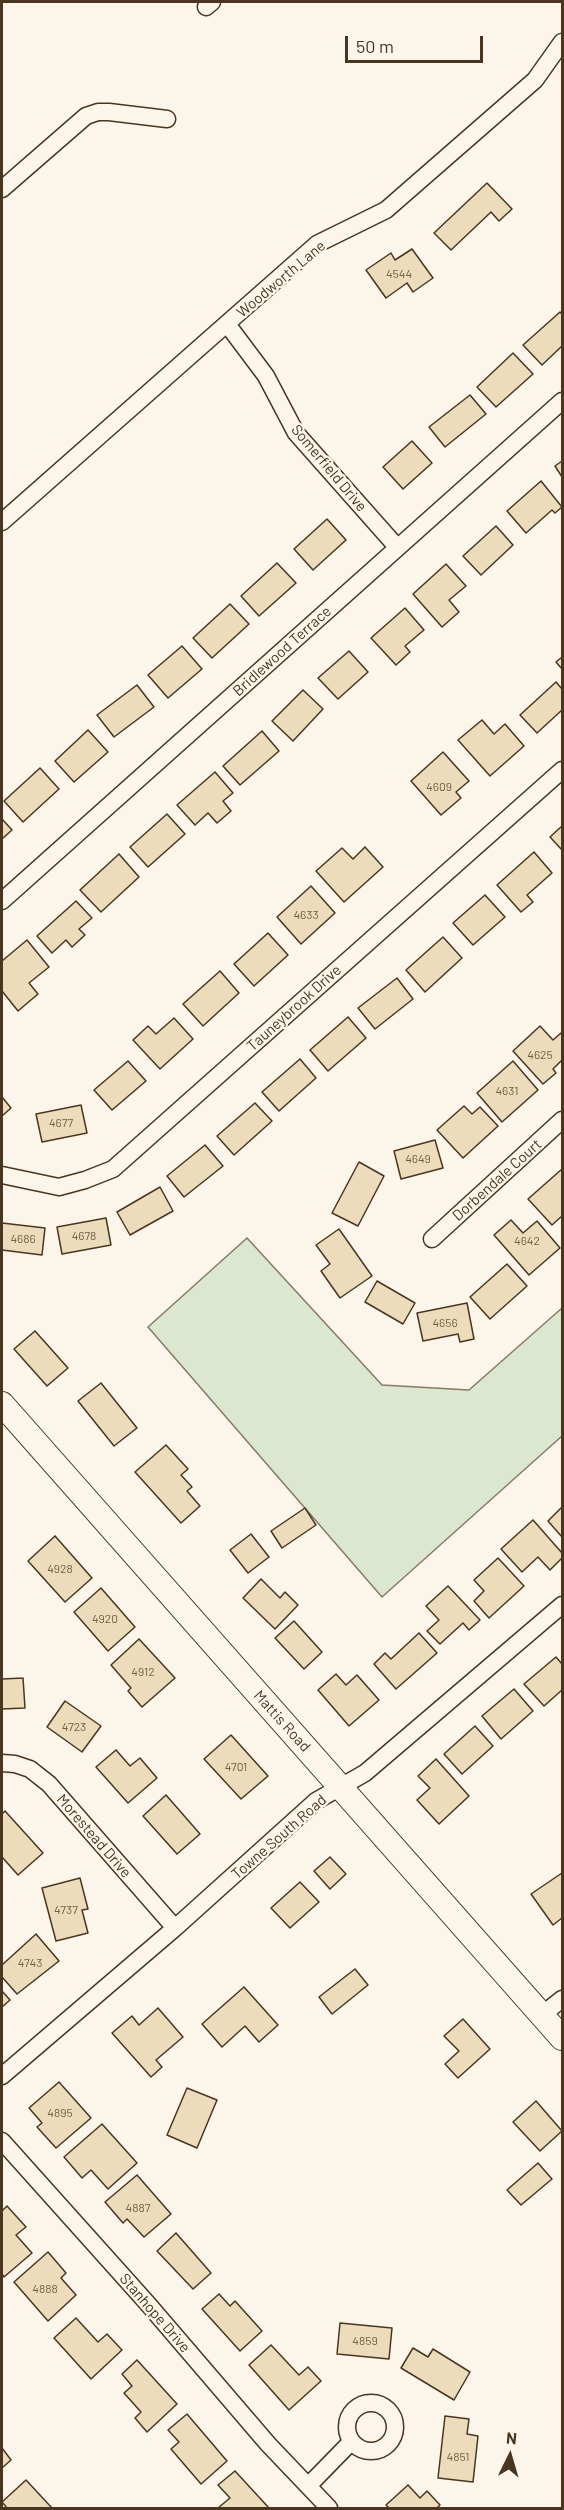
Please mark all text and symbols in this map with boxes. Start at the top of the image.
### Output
scale bar [348,24,486,62]
text: 50 m [356,35,394,57]
street label: Woodworth Lane [233,237,329,321]
house number: 4544 [386,267,412,281]
street label: Somerfield Drive [287,421,371,515]
street label: Bridlewood Terrace [229,602,335,700]
house number: 4609 [426,780,452,794]
house number: 4633 [293,908,319,922]
street label: Tauneybrook Drive [243,961,345,1055]
house number: 4625 [527,1048,553,1062]
house number: 4631 [495,1084,519,1098]
house number: 4677 [49,1116,73,1130]
street label: Dorbendale Court [449,1135,545,1225]
house number: 4649 [405,1152,431,1166]
house number: 4678 [72,1229,96,1243]
house number: 4686 [10,1232,36,1246]
house number: 4642 [514,1234,540,1248]
house number: 4656 [432,1316,458,1330]
house number: 4928 [47,1562,73,1576]
house number: 4920 [92,1612,118,1626]
house number: 4912 [131,1665,155,1679]
street label: Mattis Road [250,1687,314,1755]
house number: 4723 [62,1720,86,1734]
house number: 4701 [225,1760,247,1774]
street label: Morestead Drive [53,1791,135,1881]
street label: Towne South Road [228,1791,330,1883]
house number: 4737 [54,1903,78,1917]
house number: 4743 [18,1956,42,1970]
house number: 4895 [47,2106,73,2120]
house number: 4887 [126,2201,150,2215]
street label: Stanhope Drive [116,2270,194,2356]
house number: 4888 [32,2282,58,2296]
house number: 4859 [352,2334,378,2348]
north arrow [480,2426,540,2486]
text: N [505,2428,518,2447]
house number: 4851 [447,2450,469,2464]

